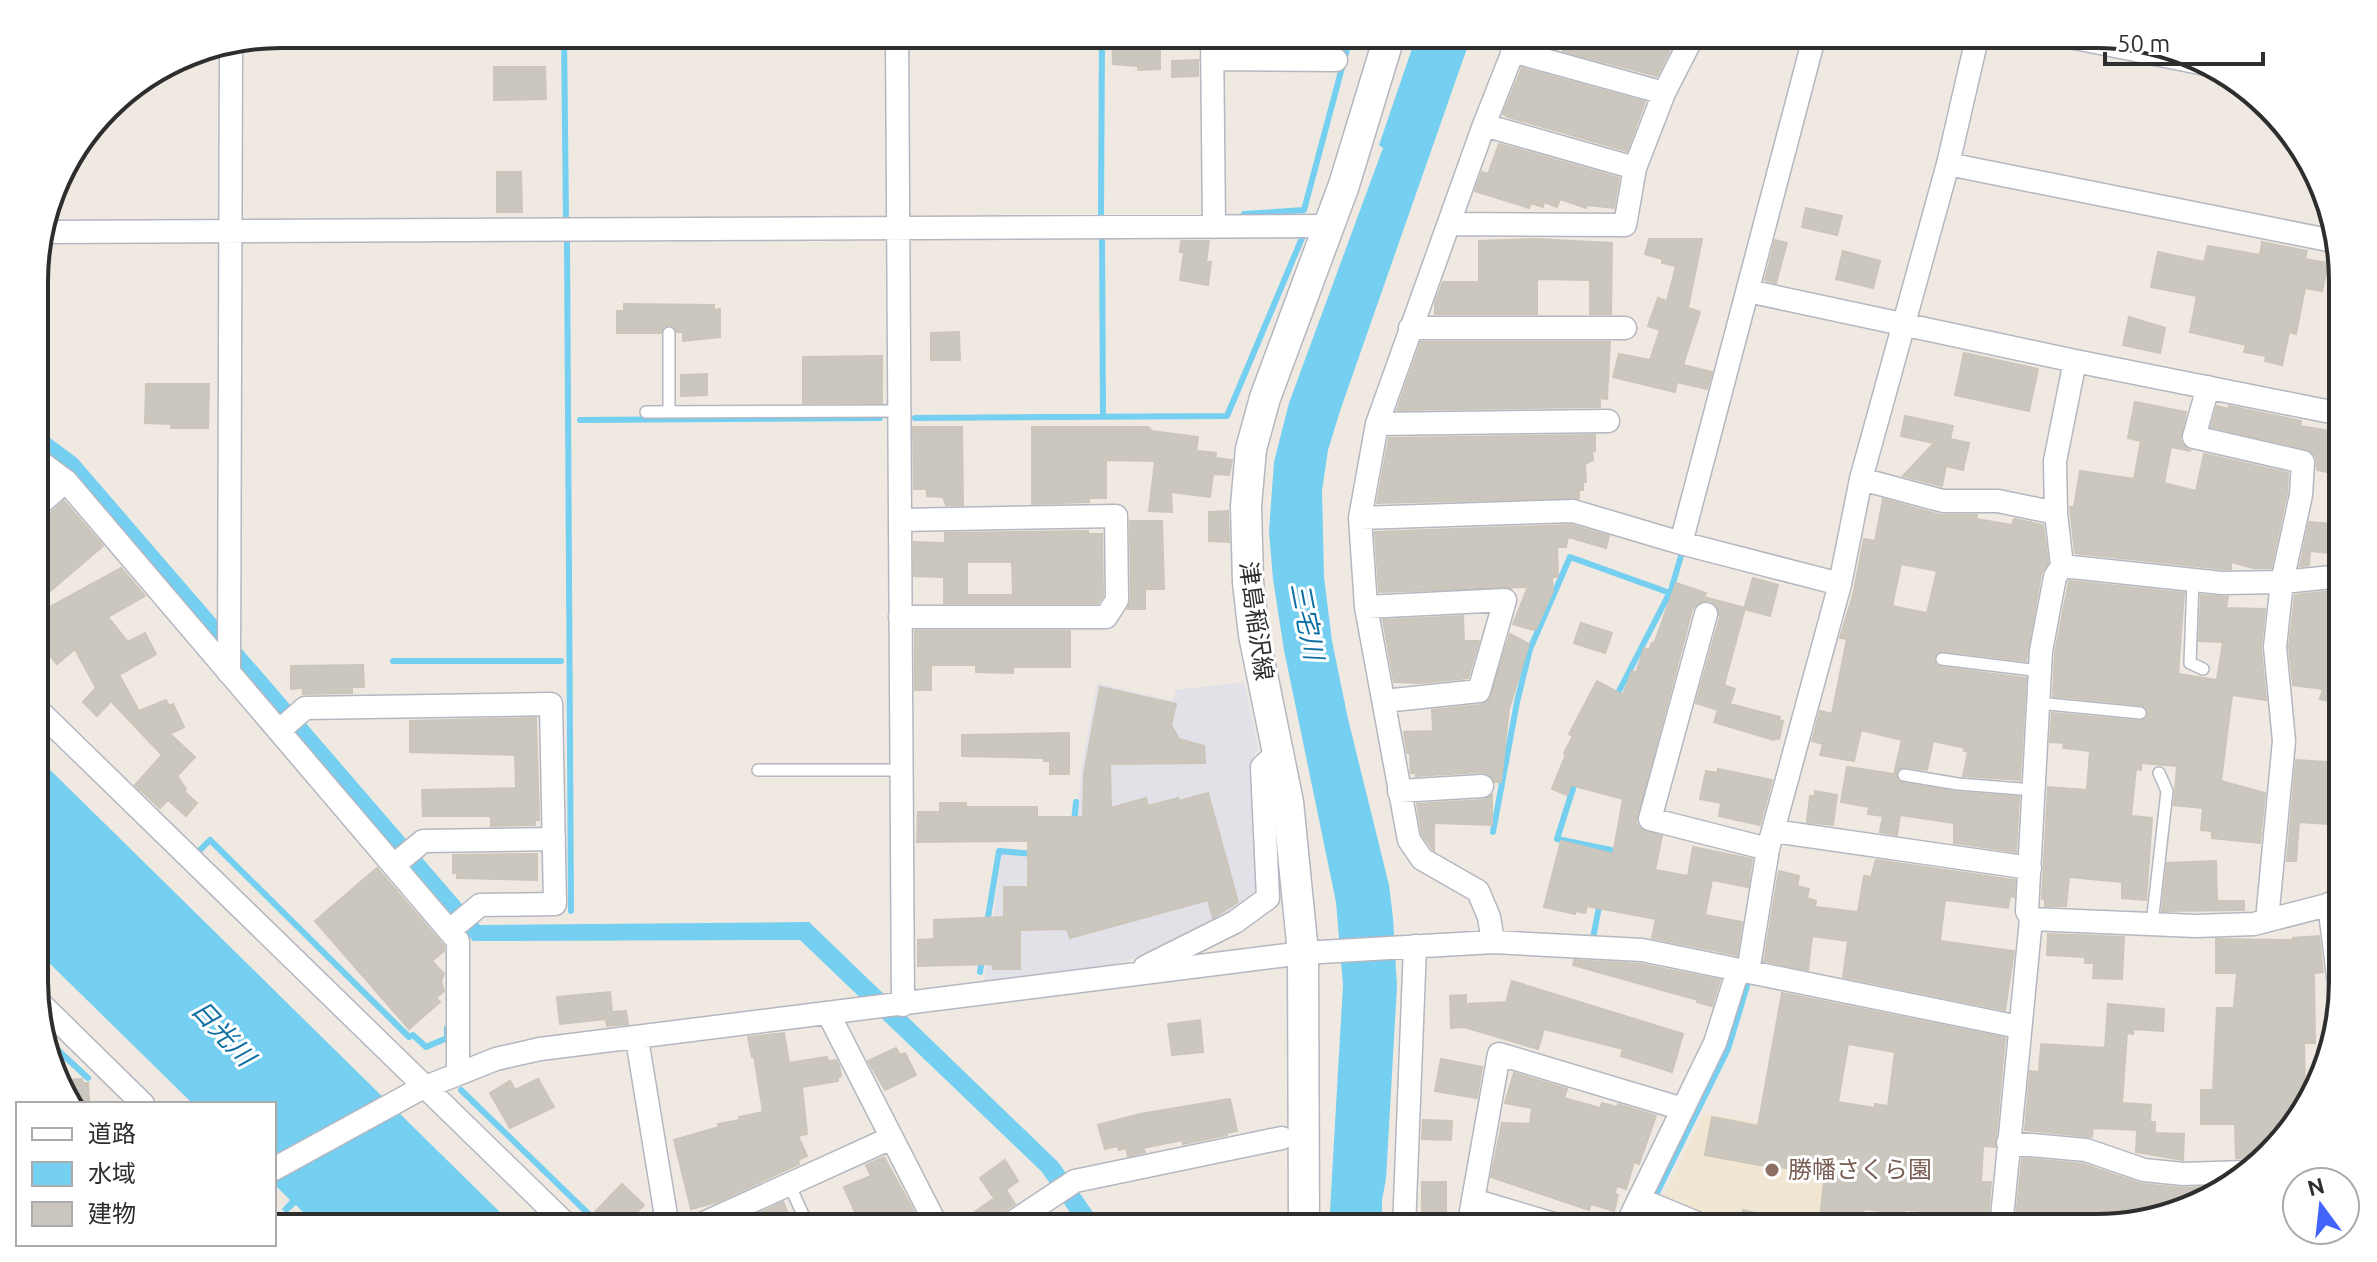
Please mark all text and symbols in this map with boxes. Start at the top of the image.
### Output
scale bar [2105,16,2263,66]
text: 50 m [2117,30,2170,57]
street label: 津島稲沢線 [1235,560,1278,682]
water label: 三宅川 [1286,580,1330,665]
water label: 日光川 [186,994,263,1073]
legend [16,1102,276,1246]
text: 道路 [88,1120,136,1147]
place label: 勝幡さくら園 [1788,1156,1932,1183]
text: 水域 [88,1160,136,1187]
marker: 勝幡さくら園 [1763,1161,1781,1179]
north arrow [2281,1166,2361,1246]
text: N [2305,1172,2327,1200]
text: 建物 [88,1200,136,1227]

